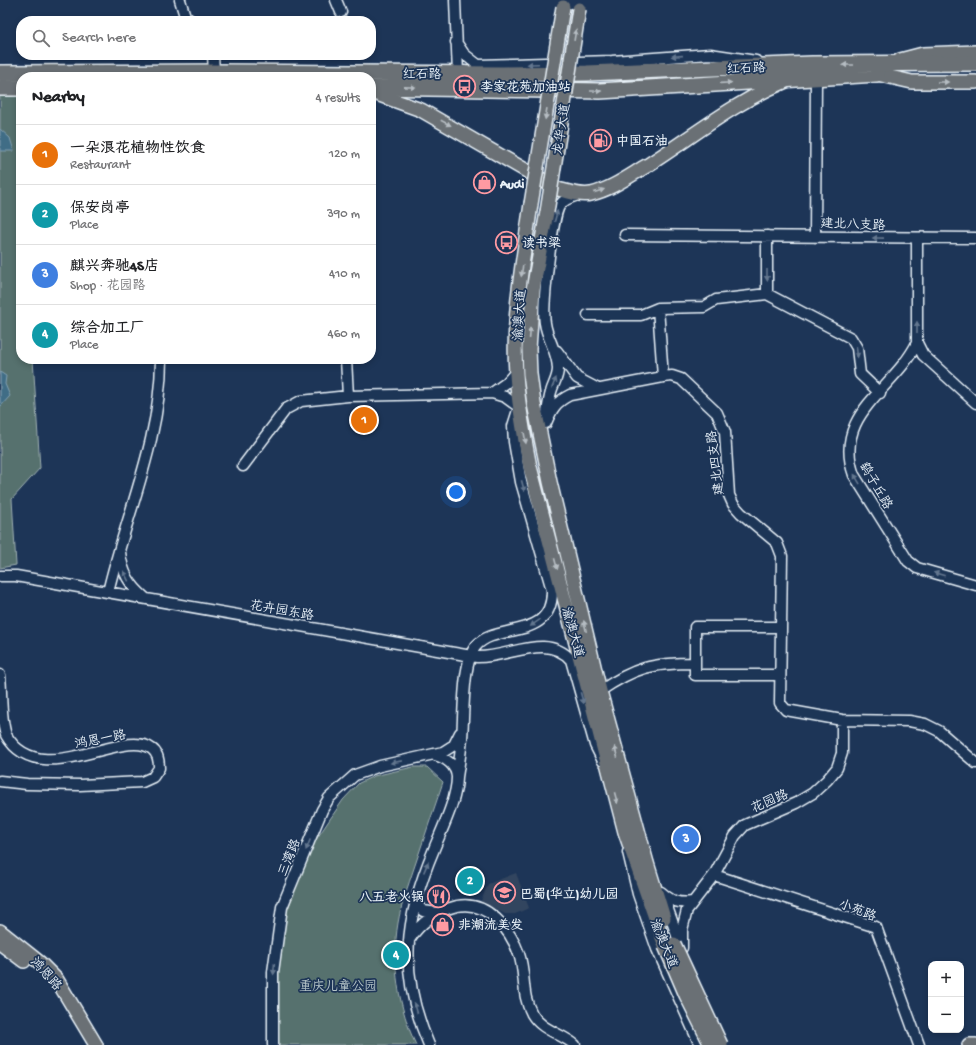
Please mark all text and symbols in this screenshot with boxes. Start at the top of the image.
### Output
search box [16,16,376,60]
icon: search [30,27,52,49]
text: Search here [62,29,136,47]
one-way arrow [572,29,578,41]
one-way arrow [671,53,683,60]
street label: 红石路 [726,60,766,78]
one-way arrow [526,61,539,67]
one-way arrow [841,62,854,68]
street label: 红石路 [402,67,442,83]
bus stop icon: 李家花苑加油站 [451,73,477,99]
one-way arrow [937,79,950,85]
place label: 李家花苑加油站 [480,80,571,96]
one-way arrow [720,80,732,87]
one-way arrow [404,84,416,91]
text: Nearby [32,88,85,108]
one-way arrow [590,88,603,94]
text: 4 results [316,91,360,106]
street label: 龙华大道 [550,102,574,156]
one-way arrow [543,108,549,120]
one-way arrow [440,119,452,126]
fuel station icon: 中国石油 [587,127,613,153]
place label: 中国石油 [616,134,668,150]
text: 一朵浪花植物性饮食 [70,140,205,158]
text: 1 [42,147,48,162]
text: 120 m [329,147,360,162]
text: Restaurant [70,158,130,173]
shop icon: Audi [471,170,497,196]
place label: Audi [499,178,524,193]
one-way arrow [593,188,605,194]
text: 保安岗亭 [70,200,130,218]
text: 2 [42,207,48,222]
text: 390 m [327,207,360,222]
one-way arrow [553,209,559,221]
street label: 建北八支路 [820,216,886,234]
text: Place [70,218,98,233]
bus stop icon: 读书梁 [493,229,519,255]
one-way arrow [871,235,884,241]
place label: 读书梁 [522,236,561,252]
text: 麒兴奔驰4S店 [70,258,159,276]
one-way arrow [519,265,525,277]
text: 3 [42,267,48,282]
text: 410 m [329,267,360,282]
one-way arrow [764,269,770,282]
text: Shop · 花园路 [70,279,145,294]
street label: 渝澳大道 [510,289,530,342]
text: 综合加工厂 [70,320,145,338]
one-way arrow [914,320,920,333]
text: 4 [42,327,48,342]
text: 460 m [328,327,360,342]
one-way arrow [527,327,534,339]
text: Place [70,338,98,353]
one-way arrow [854,346,860,358]
one-way arrow [552,377,558,389]
pin: 1 [351,405,377,435]
street label: 建北四支路 [704,430,728,496]
one-way arrow [522,432,528,444]
street label: 鹞子丘路 [855,459,895,513]
one-way arrow [854,473,861,485]
one-way arrow [520,480,526,492]
your location [446,482,466,502]
one-way arrow [553,558,559,570]
one-way arrow [123,571,129,582]
one-way arrow [932,571,944,577]
street label: 花卉园东路 [248,597,315,624]
street label: 渝澳大道 [558,605,587,660]
one-way arrow [529,619,540,627]
one-way arrow [581,619,587,632]
one-way arrow [579,692,585,704]
street label: 鸿恩一路 [73,727,127,753]
one-way arrow [613,745,619,758]
one-way arrow [390,759,403,765]
street label: 花园路 [749,787,791,817]
one-way arrow [614,792,620,804]
pin: 3 [673,824,699,854]
street label: 三湾路 [275,837,305,879]
one-way arrow [304,839,310,851]
one-way arrow [423,862,429,873]
pin: 2 [457,866,483,896]
school or university icon: 巴蜀(华立)幼儿园 [491,880,517,906]
restaurant icon: 八五老火锅 [426,883,452,909]
place label: 巴蜀(华立)幼儿园 [520,887,618,903]
place label: 八五老火锅 [359,890,424,906]
street label: 小苑路 [836,896,878,925]
shop icon: 非潮流美发 [429,911,455,937]
street label: 渝澳大道 [646,917,680,971]
place label: 非潮流美发 [458,918,523,934]
pin: 4 [383,940,409,970]
street label: 鸿恩路 [27,954,65,994]
map controls [928,961,964,1033]
button: + [928,961,964,997]
one-way arrow [270,963,277,975]
park label: 重庆儿童公园 [299,978,377,995]
button: − [928,997,964,1033]
one-way arrow [413,1002,419,1014]

